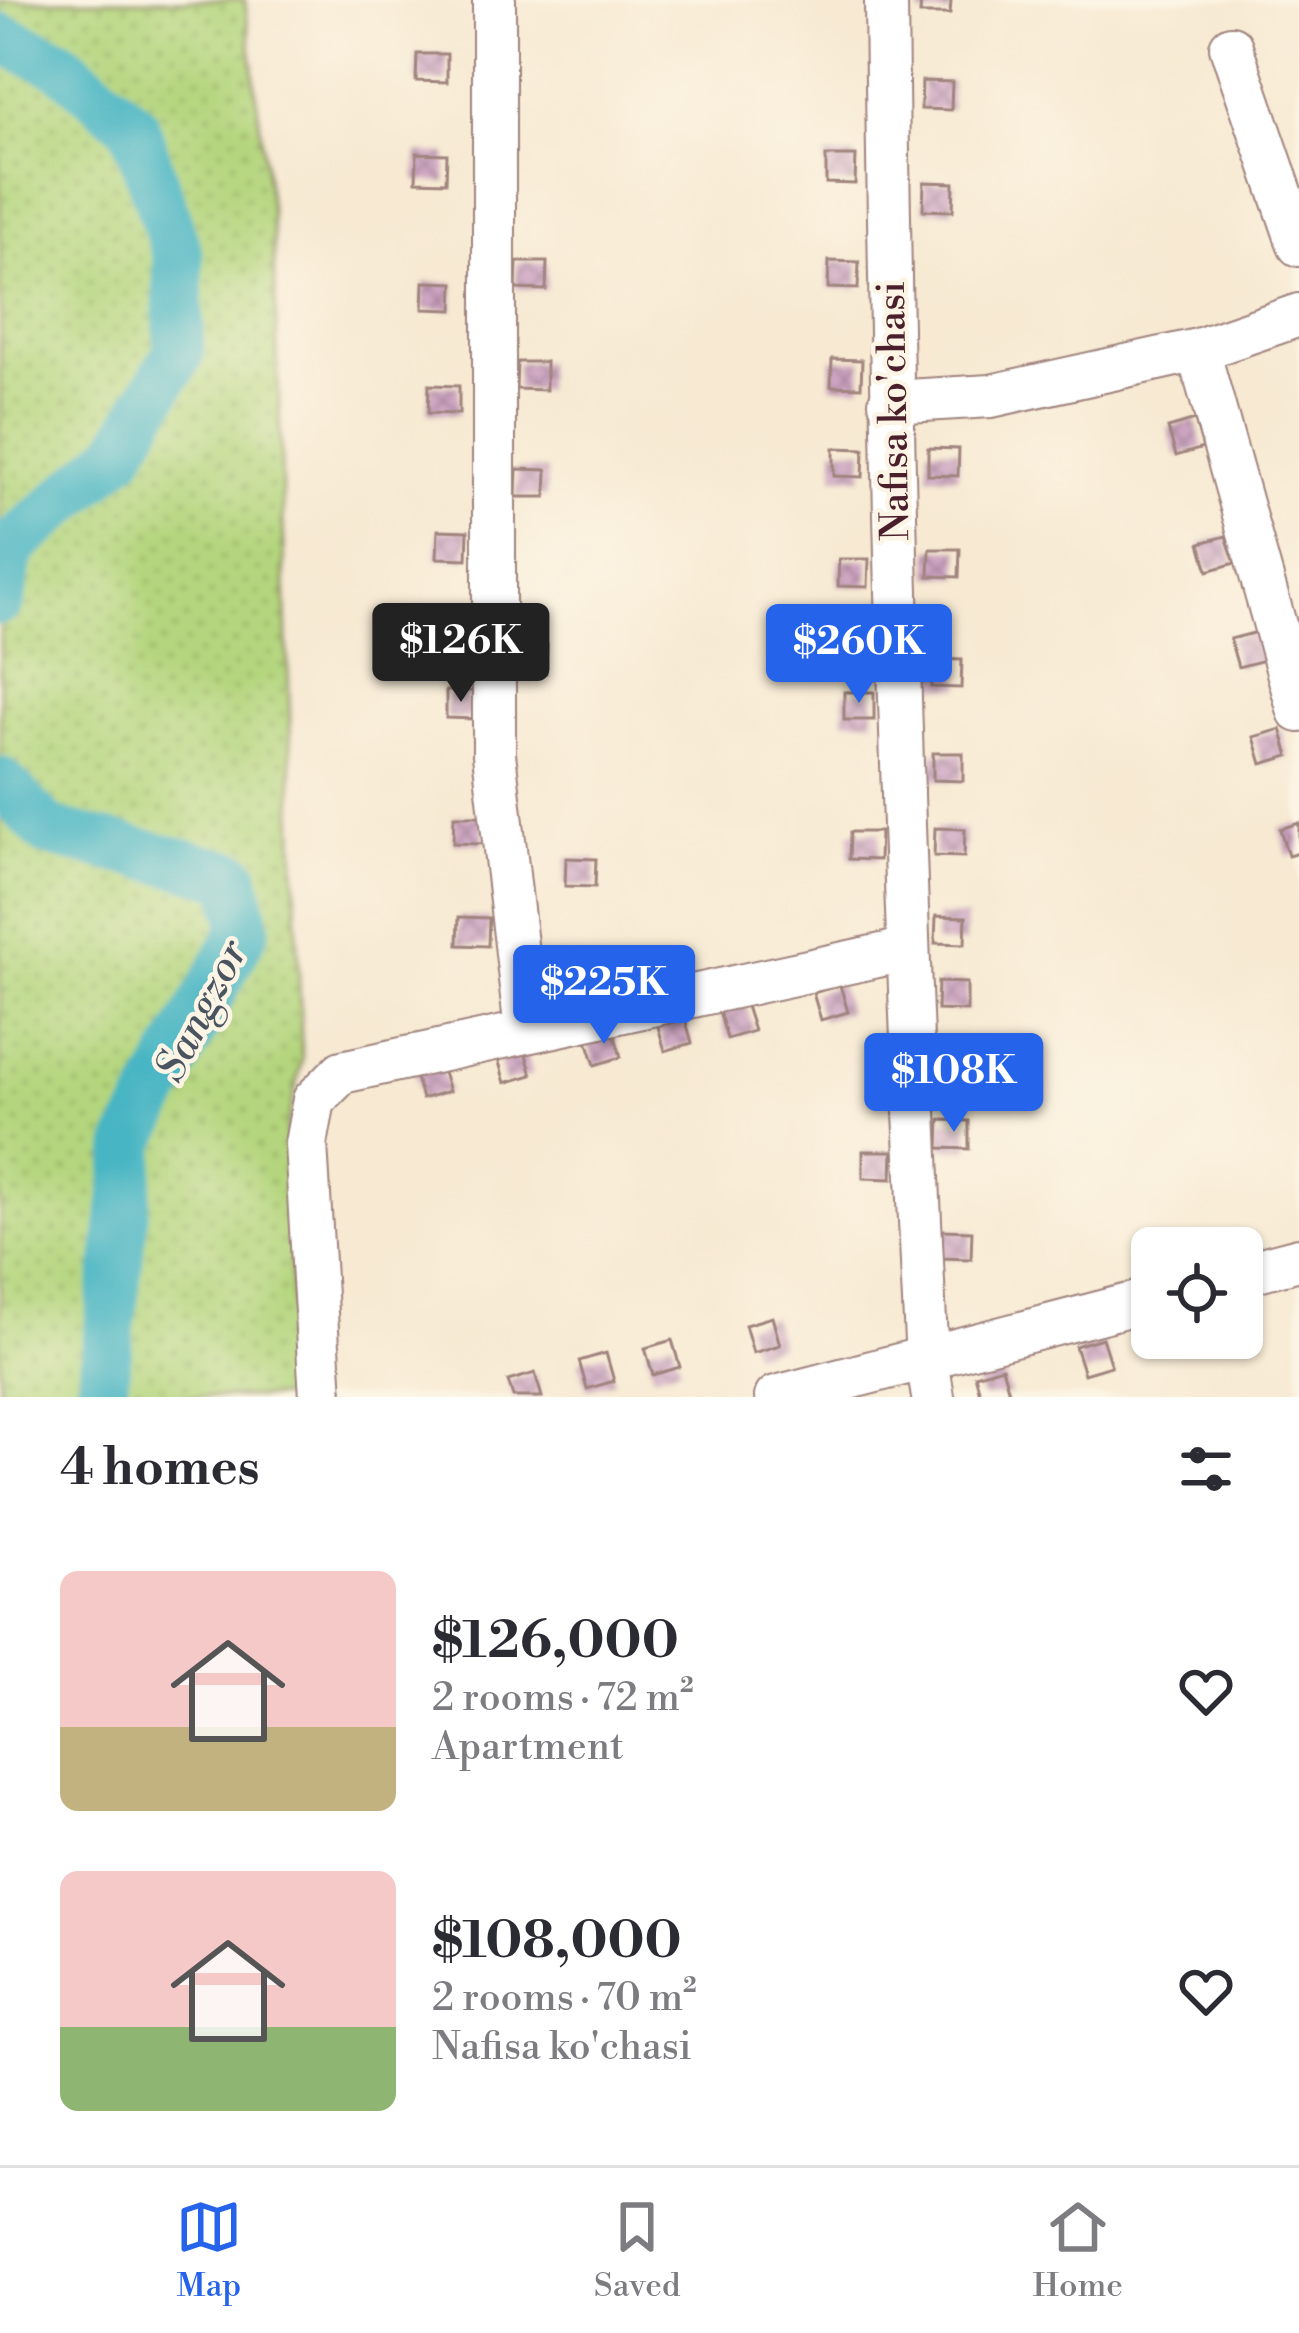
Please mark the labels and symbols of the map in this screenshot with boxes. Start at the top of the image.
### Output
street label: Nafisa ko'chasi [868,281,921,541]
pin: $126K [377,603,545,705]
pin: $260K [775,604,943,706]
water label: Sangzor [144,930,261,1091]
pin: $225K [520,945,688,1047]
pin: $108K [870,1033,1038,1135]

